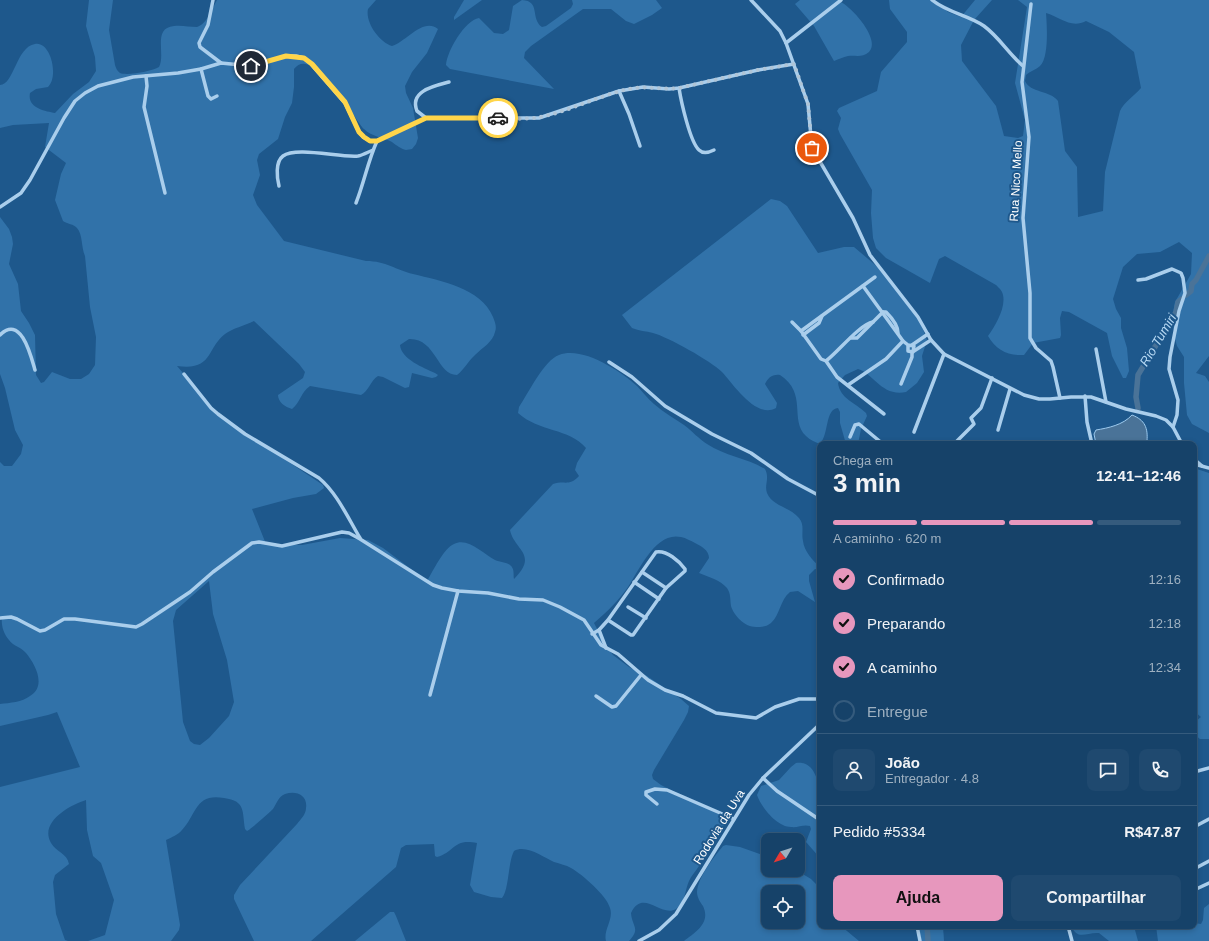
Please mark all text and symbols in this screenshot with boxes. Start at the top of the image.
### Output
pin [234,49,268,83]
icon: home [240,55,262,77]
courier [478,98,518,138]
icon: car [487,107,509,129]
pin [795,131,829,165]
icon: bag [801,137,823,159]
street label: Rua Nico Mello [1007,140,1025,222]
water label: Rio Tumiri [1137,310,1180,369]
text: Chega em [833,453,893,468]
text: 12:41–12:46 [1096,467,1181,484]
text: 3 min [833,468,901,498]
text: A caminho · 620 m [833,531,941,546]
icon: check [833,568,855,590]
text: Confirmado [867,571,945,588]
text: 12:16 [1148,572,1181,587]
icon: check [833,612,855,634]
text: Preparando [867,615,945,632]
text: 12:18 [1148,616,1181,631]
icon: check [833,656,855,678]
text: A caminho [867,659,937,676]
text: 12:34 [1148,660,1181,675]
text: Entregue [867,703,928,720]
button: person [833,749,875,791]
button: chat [1087,749,1129,791]
button: phone [1139,749,1181,791]
text: João [885,754,920,771]
text: Entregador · 4.8 [885,771,979,786]
street label: Rodovia da Uva [690,787,748,867]
text: Pedido #5334 [833,823,926,840]
text: R$47.87 [1124,823,1181,840]
north arrow [761,833,805,877]
map controls [761,833,805,929]
button: Ajuda [833,875,1003,921]
button: Compartilhar [1011,875,1181,921]
button: locate [761,885,805,929]

